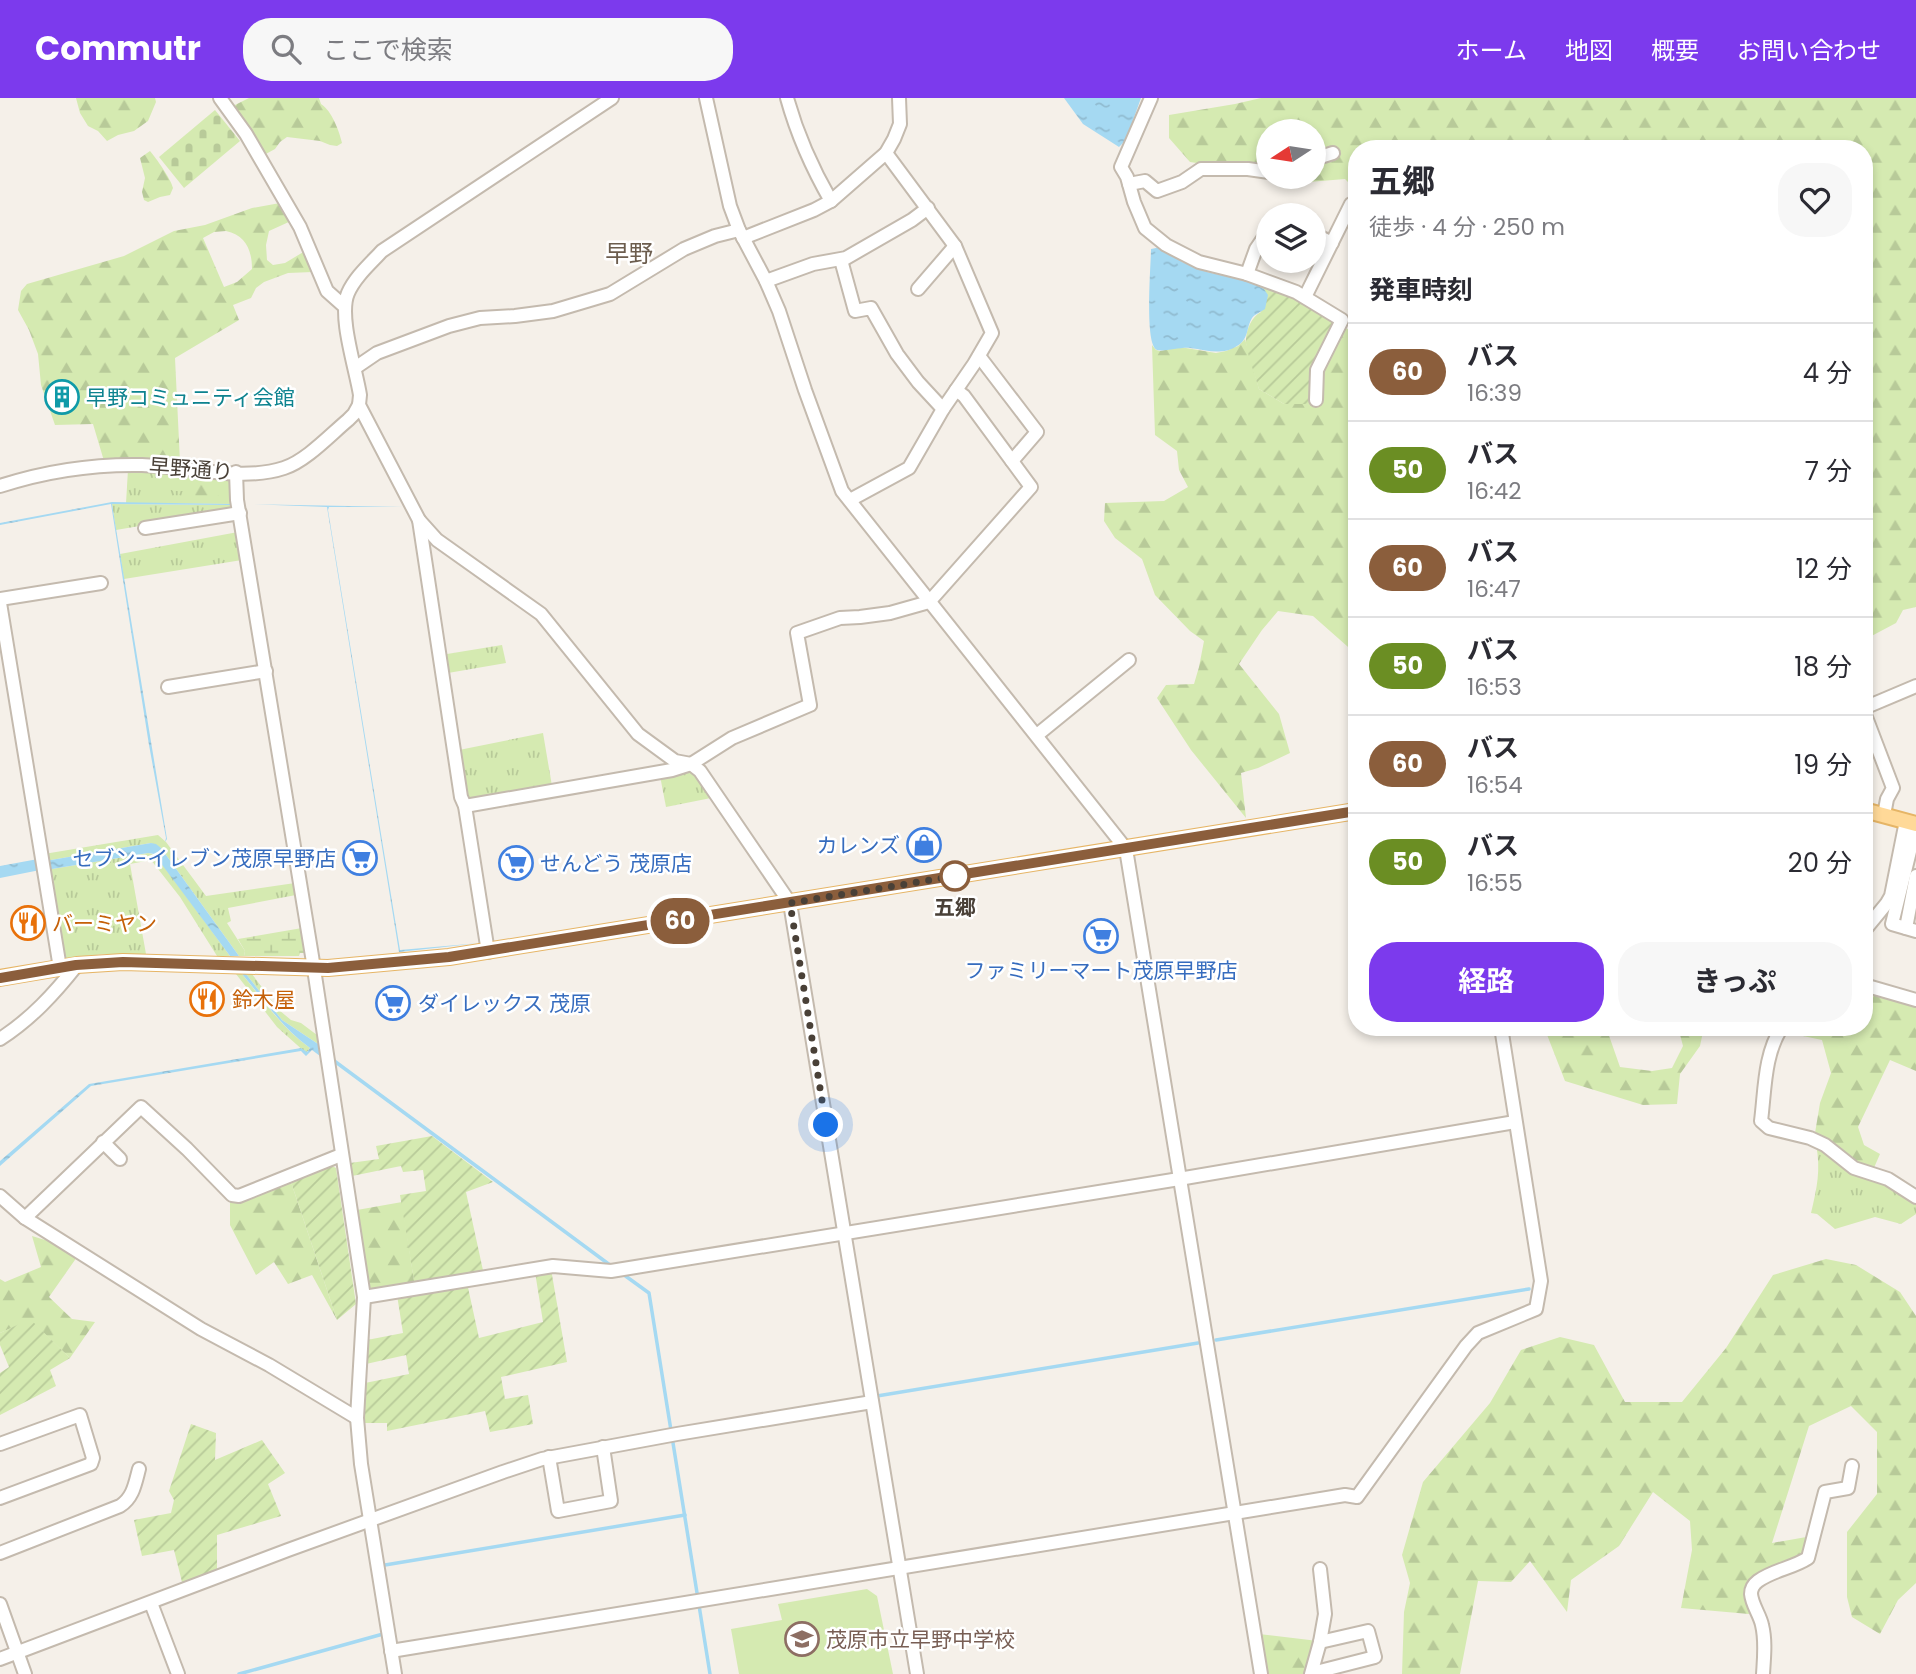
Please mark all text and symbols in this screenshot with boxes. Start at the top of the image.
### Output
search box [243,18,733,81]
text: Commutr [35,25,201,72]
icon: search [267,30,305,68]
text: ここで検索 [323,32,453,68]
text: ホーム [1456,34,1527,67]
text: 地図 [1565,34,1613,67]
text: 概要 [1651,34,1699,67]
text: お問い合わせ [1737,34,1881,67]
north arrow [1256,119,1326,189]
map controls [1256,119,1326,273]
text: 五郷 [1369,158,1435,205]
button: heart [1778,163,1852,237]
button: layers [1256,203,1326,273]
text: 徒歩 · 4 分 · 250 m [1369,211,1565,243]
district label: 早野 [605,237,653,270]
text: 発車時刻 [1369,272,1473,308]
text: バス [1467,338,1519,374]
text: 60 [1392,355,1423,388]
text: 4 分 [1803,355,1852,391]
text: 16:39 [1467,377,1522,409]
building icon: 早野コミュニティ会館 [43,378,81,416]
place label: 早野コミュニティ会館 [86,383,295,412]
text: バス [1467,436,1519,472]
street label: 早野通り [148,452,234,486]
text: 50 [1392,453,1423,486]
text: 7 分 [1805,453,1852,489]
text: 16:42 [1467,475,1522,507]
text: バス [1467,534,1519,570]
text: 60 [1392,551,1423,584]
text: 12 分 [1796,551,1852,587]
text: 16:47 [1467,573,1521,605]
text: バス [1467,632,1519,668]
text: 50 [1392,649,1423,682]
text: 18 分 [1794,649,1852,685]
text: 16:53 [1467,671,1522,703]
text: バス [1467,730,1519,766]
text: 60 [1392,747,1423,780]
text: 19 分 [1794,747,1852,783]
text: 16:54 [1467,769,1523,801]
shop icon: カレンズ [905,826,943,864]
text: バス [1467,828,1519,864]
place label: カレンズ [816,831,900,860]
supermarket icon: セブン-イレブン茂原早野店 [341,839,379,877]
place label: セブン-イレブン茂原早野店 [72,844,336,873]
supermarket icon: せんどう 茂原店 [497,844,535,882]
text: 50 [1392,845,1423,878]
text: 20 分 [1788,845,1852,881]
place label: せんどう 茂原店 [540,849,692,878]
marker: 五郷 [940,861,970,891]
text: 16:55 [1467,867,1523,899]
place label: 五郷 [934,893,976,922]
line badge: 60 [648,898,712,944]
restaurant icon: バーミヤン [9,904,47,942]
text: 60 [665,904,695,937]
place label: バーミヤン [52,909,157,938]
supermarket icon: ファミリーマート茂原早野店 [1082,917,1120,955]
button: 経路 [1369,942,1604,1022]
button: きっぷ [1618,942,1852,1022]
place label: ファミリーマート茂原早野店 [965,956,1238,985]
restaurant icon: 鈴木屋 [188,980,226,1018]
supermarket icon: ダイレックス 茂原 [374,984,412,1022]
place label: 鈴木屋 [232,985,295,1014]
place label: ダイレックス 茂原 [418,989,591,1018]
your location [808,1107,843,1142]
school or university icon: 茂原市立早野中学校 [783,1620,821,1658]
place label: 茂原市立早野中学校 [826,1625,1015,1654]

